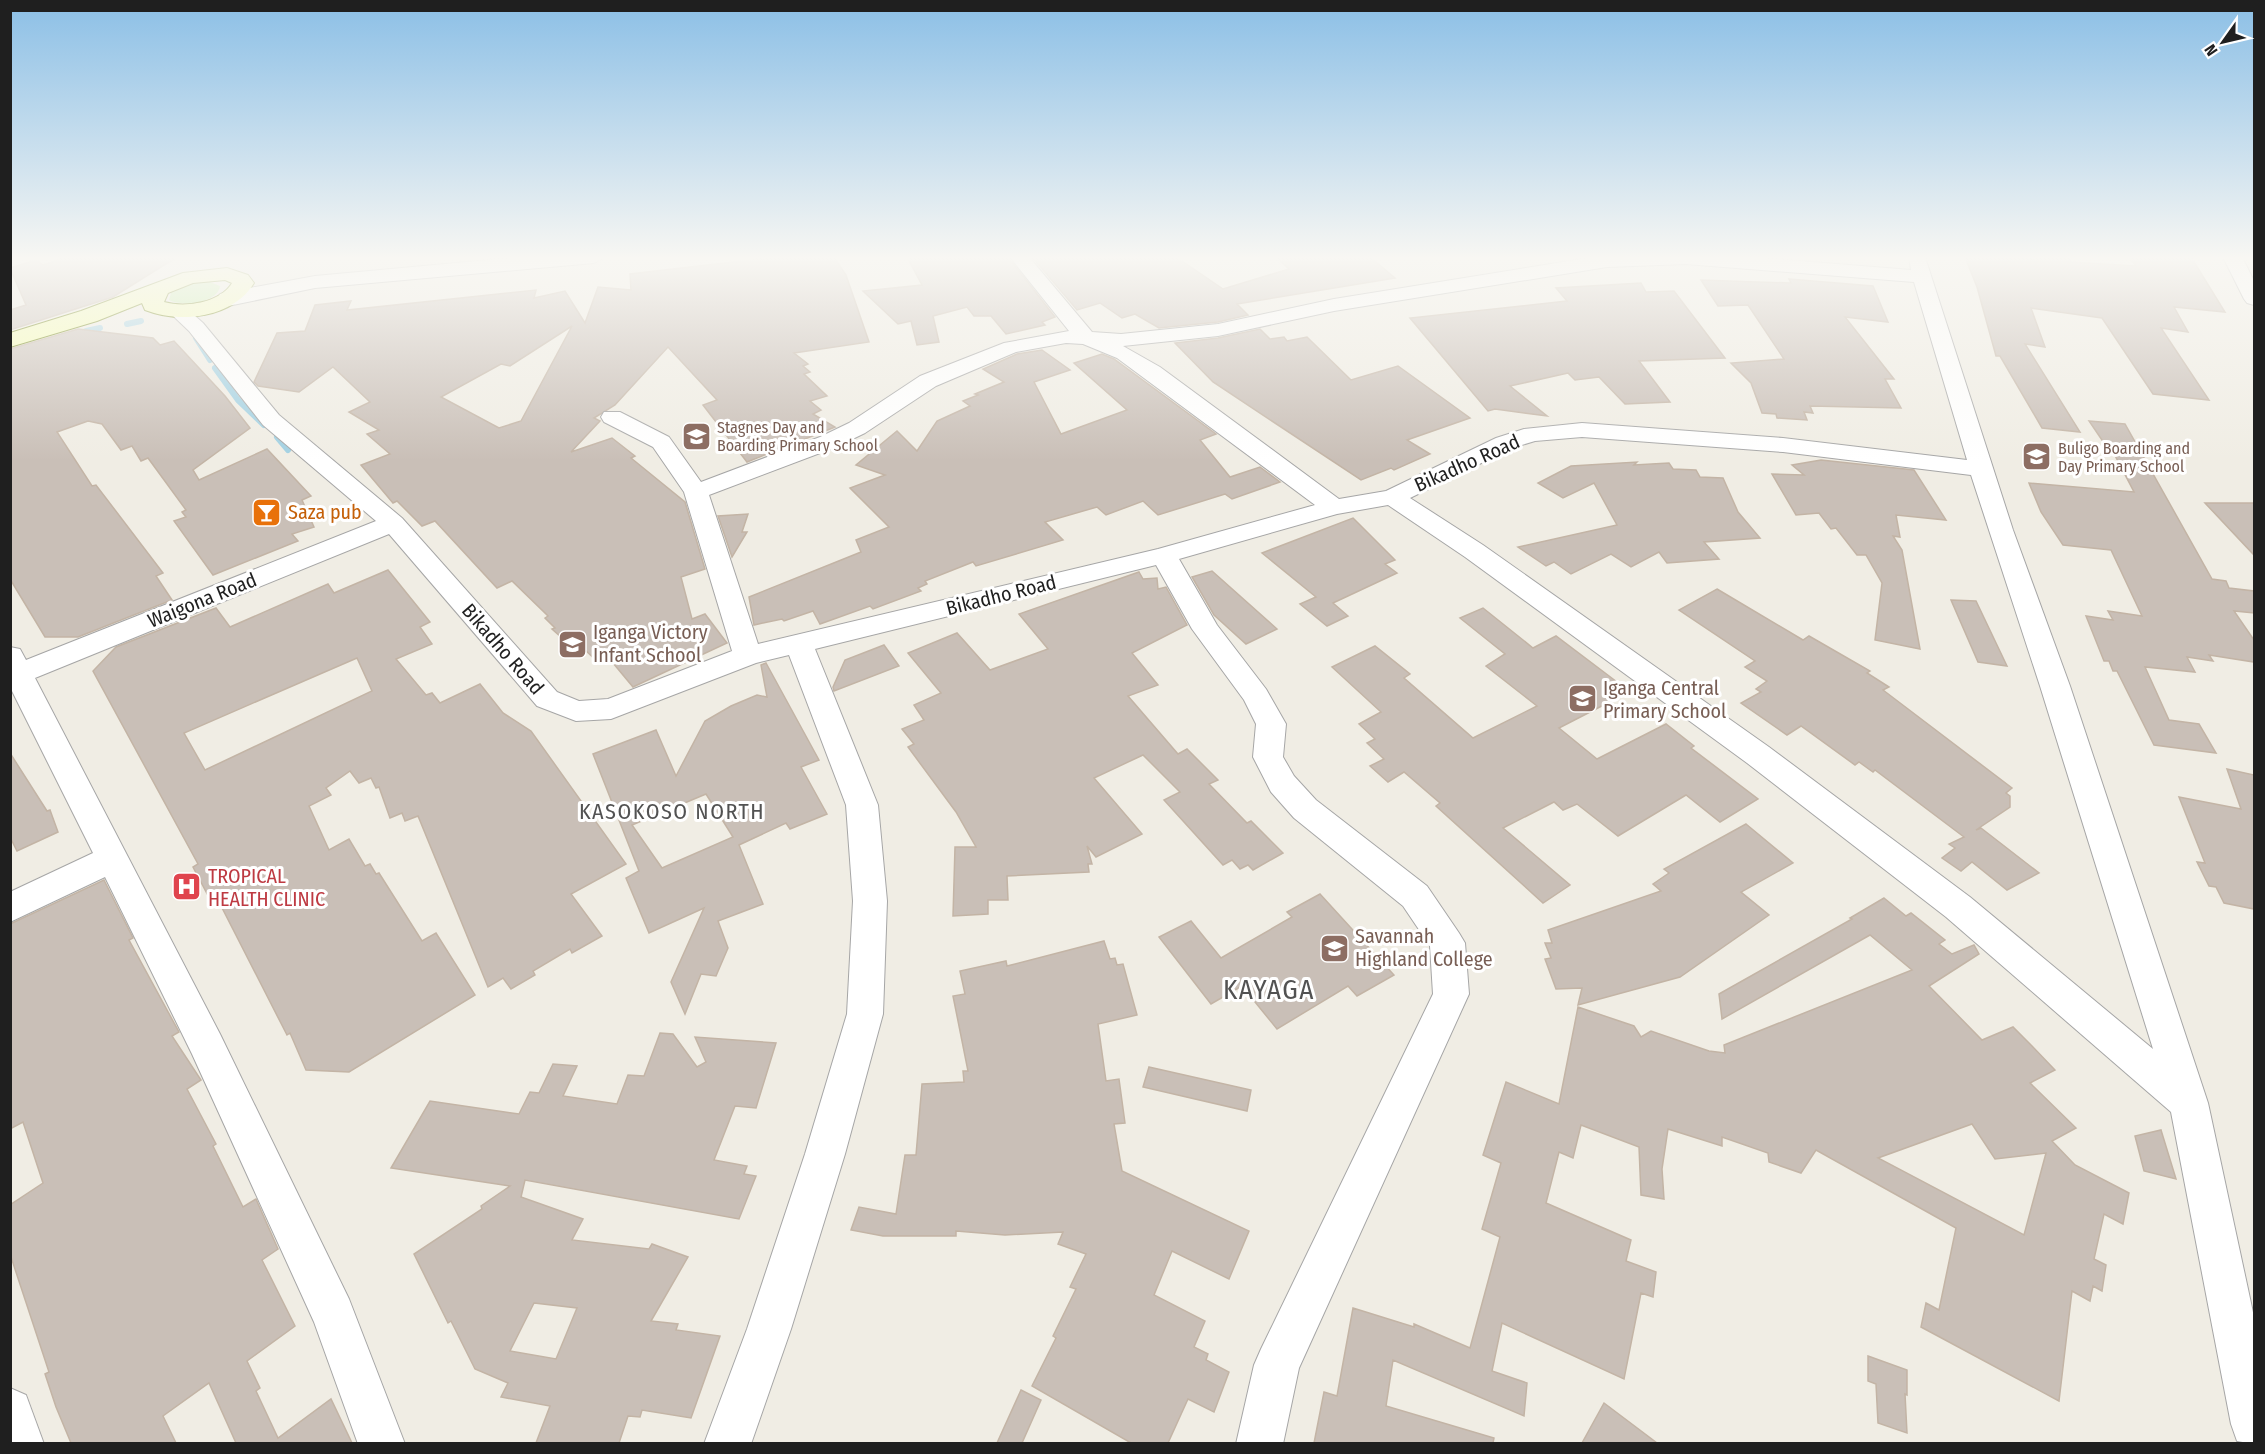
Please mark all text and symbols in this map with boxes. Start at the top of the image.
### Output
north arrow [2193,12,2253,72]
text: N [2200,41,2222,59]
place label: Stagnes Day and Boarding Primary School [717,418,878,455]
school or university icon: Stagnes Day and Boarding Primary School [680,420,712,452]
street label: Bikadho Road [1411,429,1523,497]
place label: Buligo Boarding and Day Primary School [2058,439,2190,476]
school or university icon: Buligo Boarding and Day Primary School [2021,441,2053,473]
bar icon: Saza pub [251,496,283,528]
place label: Saza pub [288,500,362,524]
street label: Waigona Road [144,567,260,633]
street label: Bikadho Road [943,570,1059,620]
street label: Bikadho Road [457,599,549,699]
place label: Iganga Victory Infant School [593,620,708,667]
school or university icon: Iganga Victory Infant School [556,628,588,660]
place label: Iganga Central Primary School [1603,676,1726,723]
school or university icon: Iganga Central Primary School [1566,683,1598,715]
district label: KASOKOSO NORTH [579,798,765,825]
place label: TROPICAL HEALTH CLINIC [208,864,325,911]
hospital icon: TROPICAL HEALTH CLINIC [171,871,203,903]
place label: Savannah Highland College [1355,924,1493,971]
school or university icon: Savannah Highland College [1318,932,1350,964]
district label: KAYAGA [1223,974,1315,1006]

